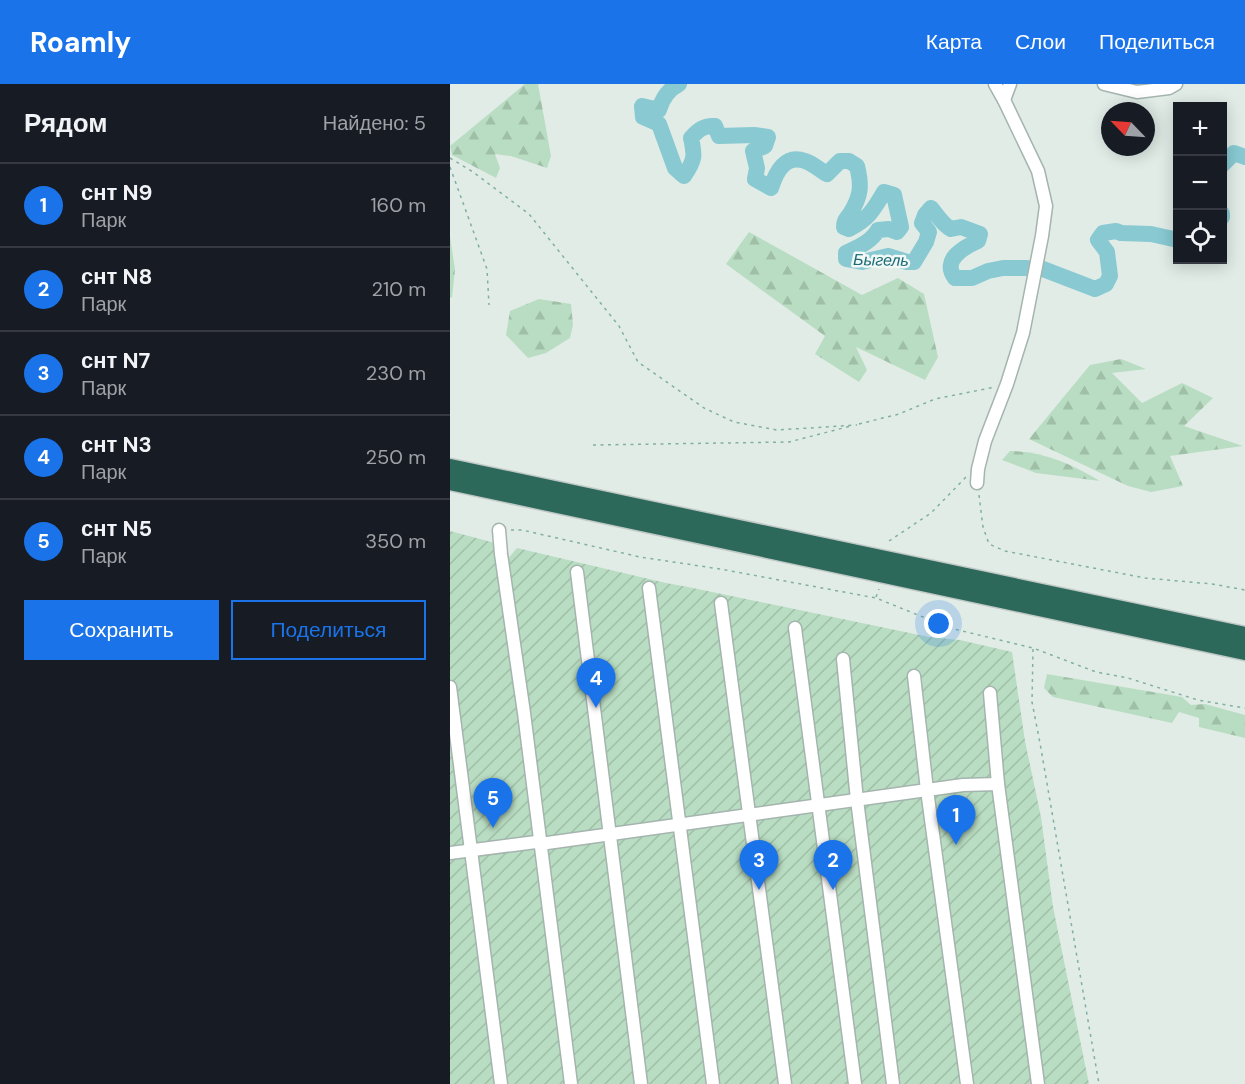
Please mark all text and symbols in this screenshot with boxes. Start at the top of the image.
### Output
text: Roamly [30,24,131,61]
text: Карта [926,28,982,56]
text: Слои [1015,28,1066,56]
text: Поделиться [1099,28,1215,56]
north arrow [1101,102,1155,156]
map controls [1173,102,1227,264]
button: + [1173,102,1227,156]
text: Рядом [24,106,107,140]
text: Найдено: 5 [323,110,426,136]
button: − [1173,156,1227,210]
text: снт N9 [81,178,152,207]
text: 1 [40,192,47,218]
text: 160 m [370,192,426,218]
text: Парк [81,207,126,233]
button: locate [1173,210,1227,264]
water label: Быгель [853,249,909,271]
text: снт N8 [81,262,152,291]
text: 2 [38,276,49,302]
text: 210 m [371,276,426,302]
text: Парк [81,291,126,317]
text: снт N7 [81,346,150,375]
text: 3 [37,360,50,386]
text: 230 m [366,360,426,386]
text: Парк [81,375,126,401]
text: снт N3 [81,430,152,459]
text: 4 [37,444,50,470]
text: 250 m [365,444,426,470]
text: Парк [81,459,126,485]
text: снт N5 [81,514,152,543]
text: 5 [37,528,50,554]
text: 350 m [365,528,426,554]
text: Парк [81,543,126,569]
button: Сохранить [24,600,219,660]
button: Поделиться [231,600,426,660]
your location [924,609,953,638]
pin: 4 [576,658,616,708]
pin: 5 [474,778,513,828]
pin: 1 [936,796,976,845]
pin: 3 [740,840,778,890]
pin: 2 [814,840,853,890]

